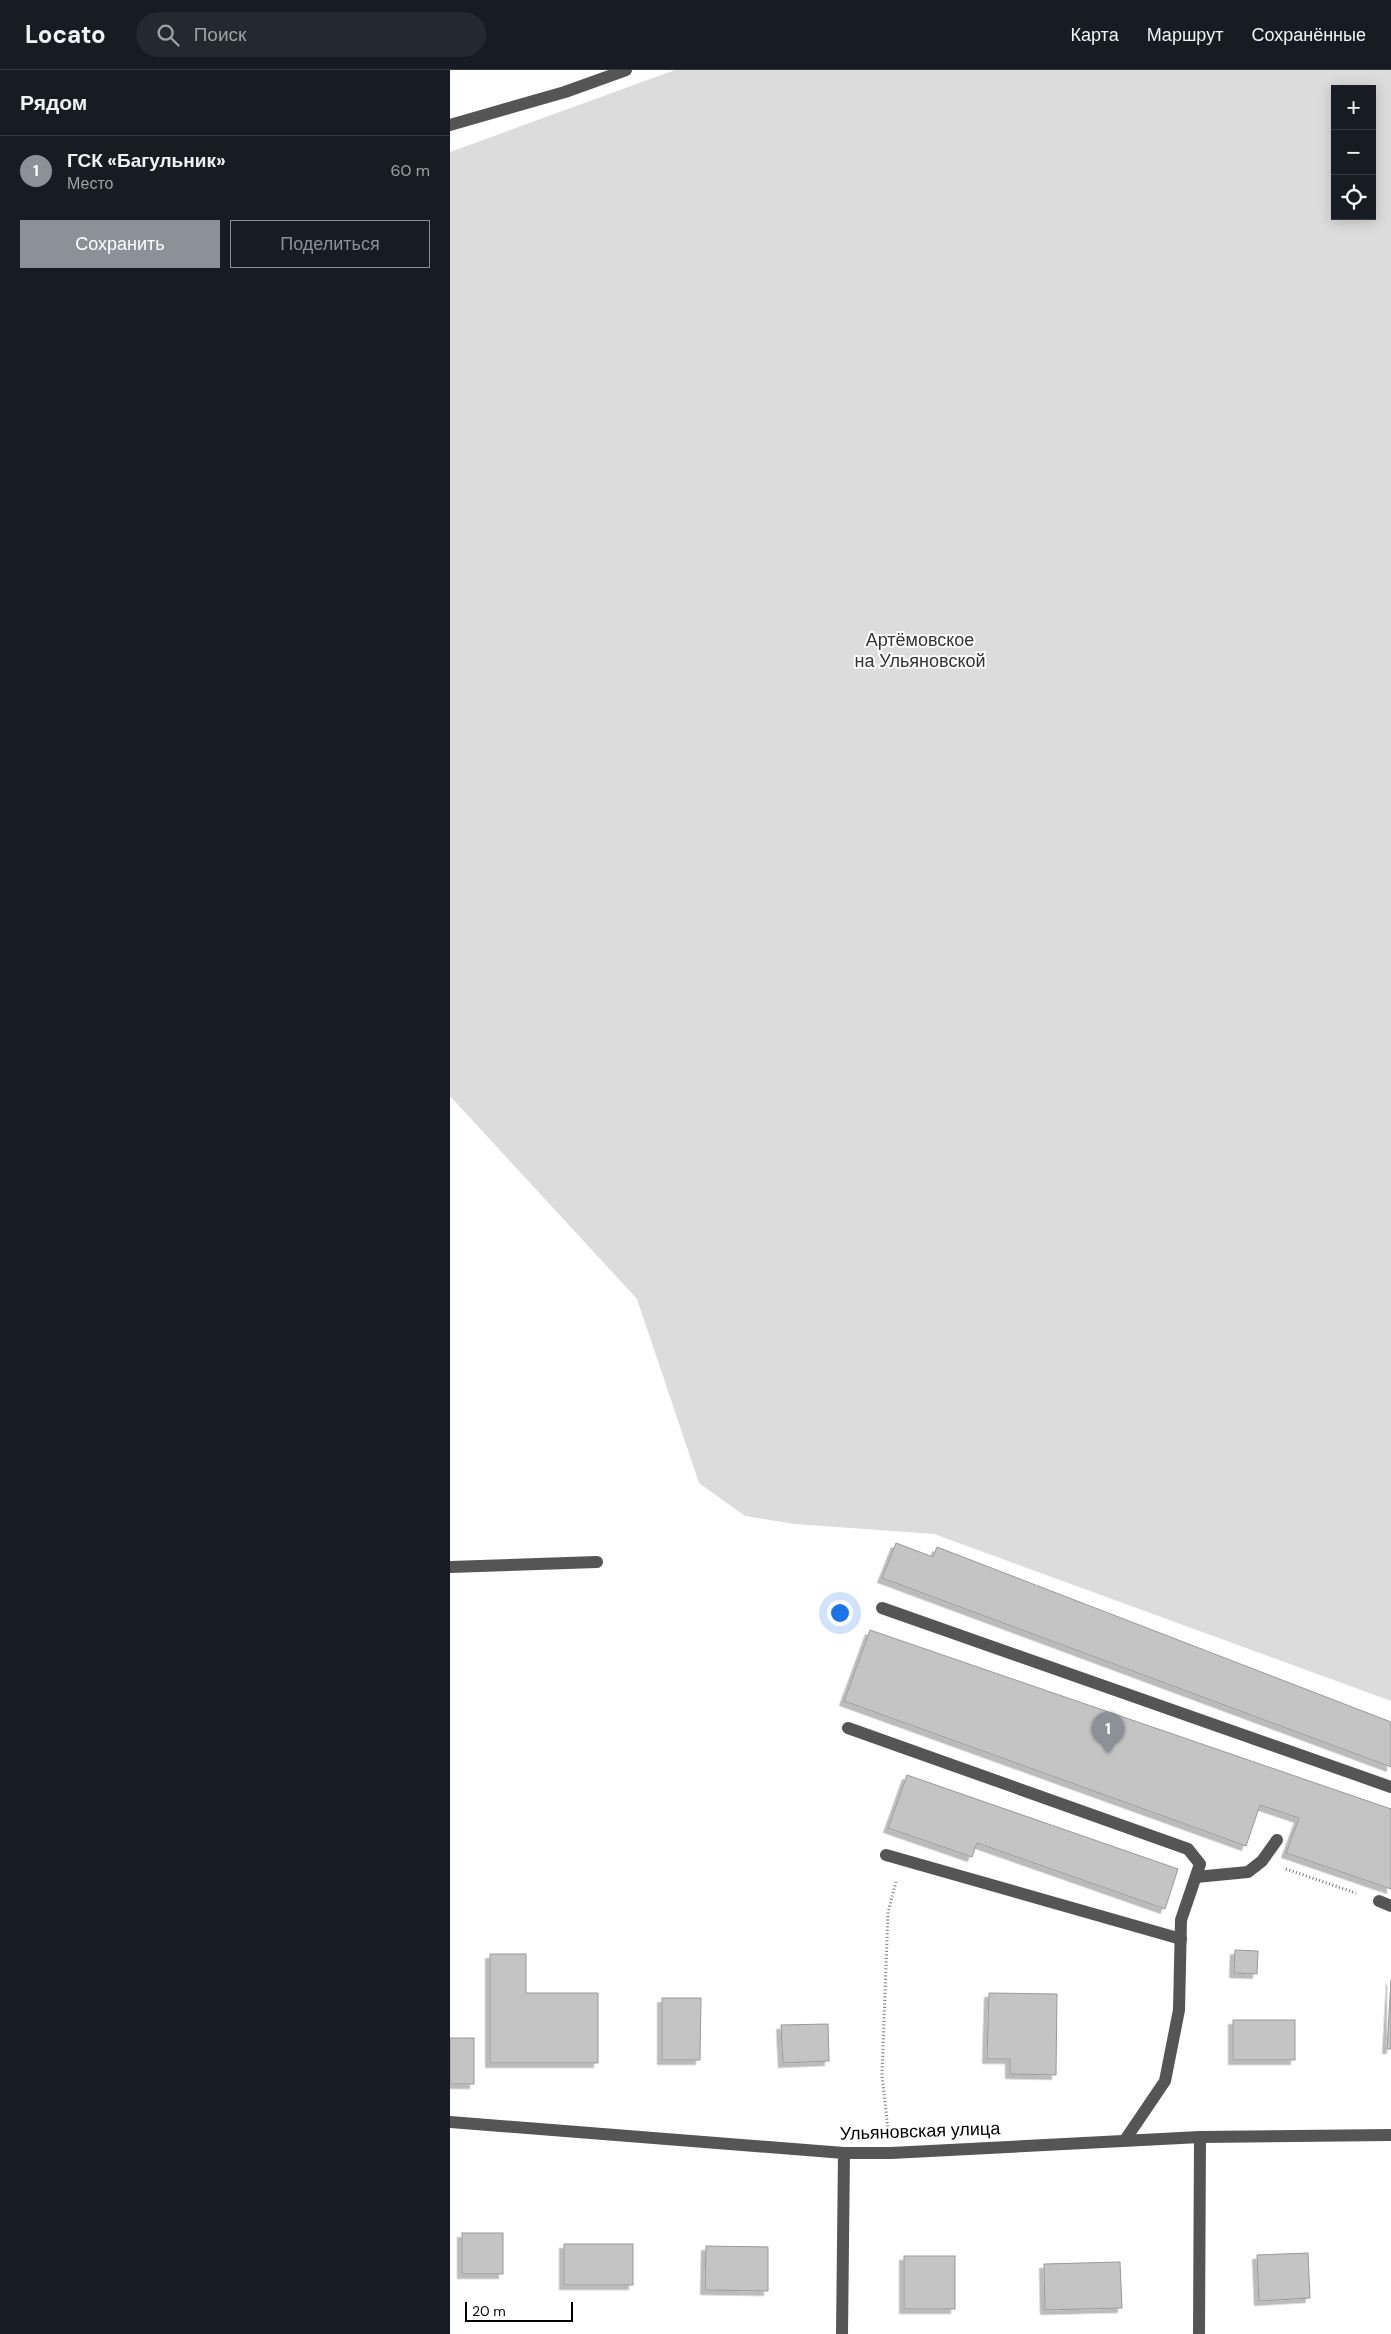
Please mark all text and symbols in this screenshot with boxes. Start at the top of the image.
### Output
search box [136,12,486,57]
text: Locato [25,19,106,50]
icon: search [154,21,182,49]
text: Поиск [194,22,246,47]
text: Карта [1071,23,1119,47]
text: Маршрут [1147,23,1223,47]
text: Сохранённые [1251,23,1366,47]
map controls [1331,85,1376,220]
button: + [1331,85,1376,130]
text: Рядом [20,89,87,117]
button: − [1331,130,1376,175]
text: ГСК «Багульник» [67,148,226,173]
text: 1 [33,160,39,181]
text: 60 m [390,160,430,181]
text: Место [67,173,113,194]
button: locate [1331,175,1376,220]
button: Сохранить [20,220,220,268]
button: Поделиться [230,220,430,268]
park label: Артёмовское на Ульяновской [854,628,986,673]
your location [827,1600,853,1626]
pin: 1 [1092,1712,1124,1753]
street label: Ульяновская улица [839,2116,1002,2146]
scale bar [465,2299,572,2322]
text: 20 m [472,2302,506,2320]

